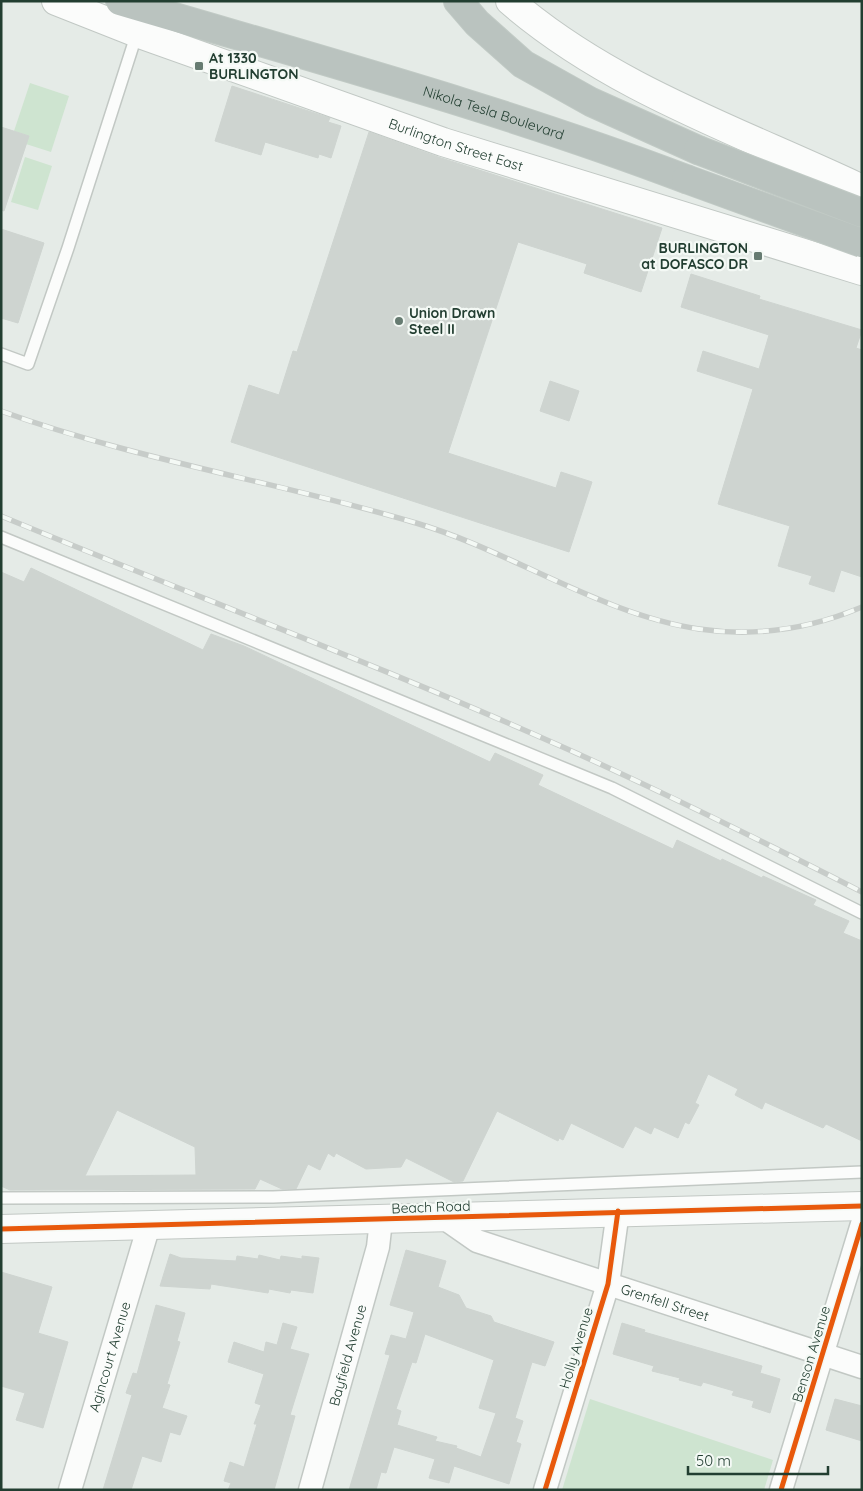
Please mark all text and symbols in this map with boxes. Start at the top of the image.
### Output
place label: At 1330 BURLINGTON [209,49,298,83]
marker: At 1330 BURLINGTON [193,60,205,72]
street label: Nikola Tesla Boulevard [421,82,567,144]
street label: Burlington Street East [386,114,526,175]
place label: BURLINGTON at DOFASCO DR [641,239,748,273]
marker: BURLINGTON at DOFASCO DR [752,250,764,262]
place label: Union Drawn Steel II [409,304,495,338]
marker: Union Drawn Steel II [393,315,405,327]
street label: Beach Road [391,1197,471,1217]
street label: Grenfell Street [618,1280,712,1325]
street label: Agincourt Avenue [85,1299,135,1414]
street label: Bayfield Avenue [325,1302,371,1408]
street label: Benson Avenue [788,1304,834,1404]
street label: Holly Avenue [555,1305,597,1391]
scale bar [688,1444,828,1476]
text: 50 m [696,1451,731,1470]

